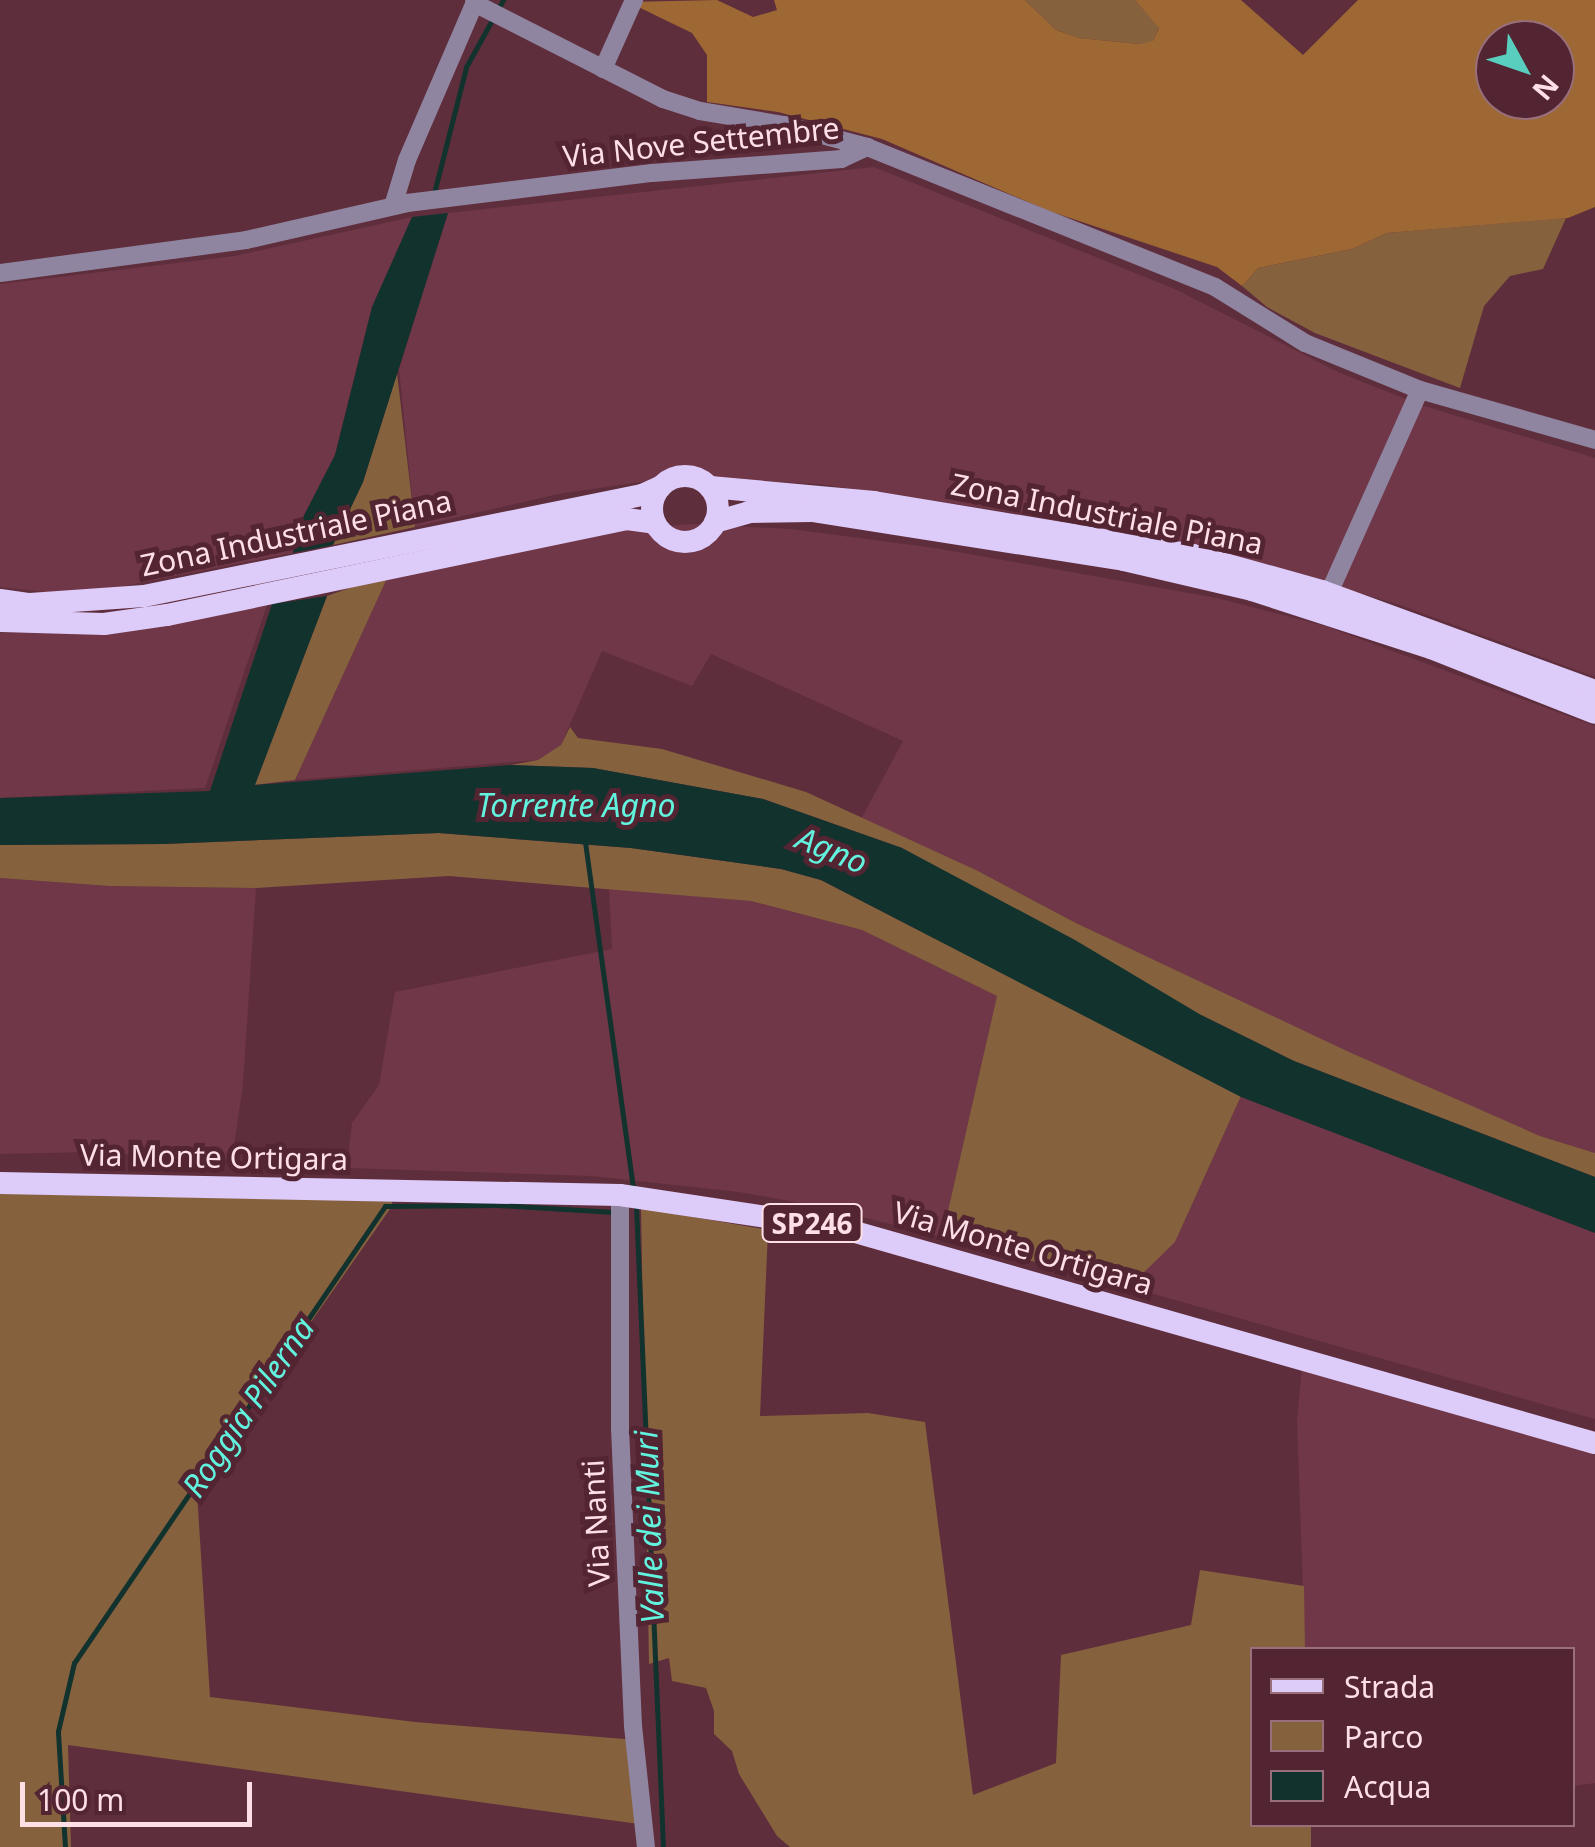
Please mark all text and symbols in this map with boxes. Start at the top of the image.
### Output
north arrow [1475,20,1575,120]
text: N [1525,67,1568,109]
street label: Via Nove Settembre [561,110,841,174]
street label: Zona Industriale Piana [948,466,1266,562]
street label: Zona Industriale Piana [137,482,455,584]
water label: Torrente Agno [476,786,676,824]
water label: Agno [791,819,873,881]
street label: Via Monte Ortigara [80,1137,348,1177]
street label: Via Monte Ortigara [889,1194,1157,1302]
road number: SP246 [760,1200,864,1246]
water label: Roggia Pilerna [174,1310,322,1504]
water label: Valle dei Muri [626,1430,672,1624]
street label: Via Nanti [575,1459,617,1587]
legend [1250,1647,1575,1827]
text: Strada [1344,1666,1435,1707]
text: Parco [1344,1716,1423,1757]
scale bar [25,1762,258,1824]
text: Acqua [1344,1766,1431,1807]
text: 100 m [37,1779,124,1820]

